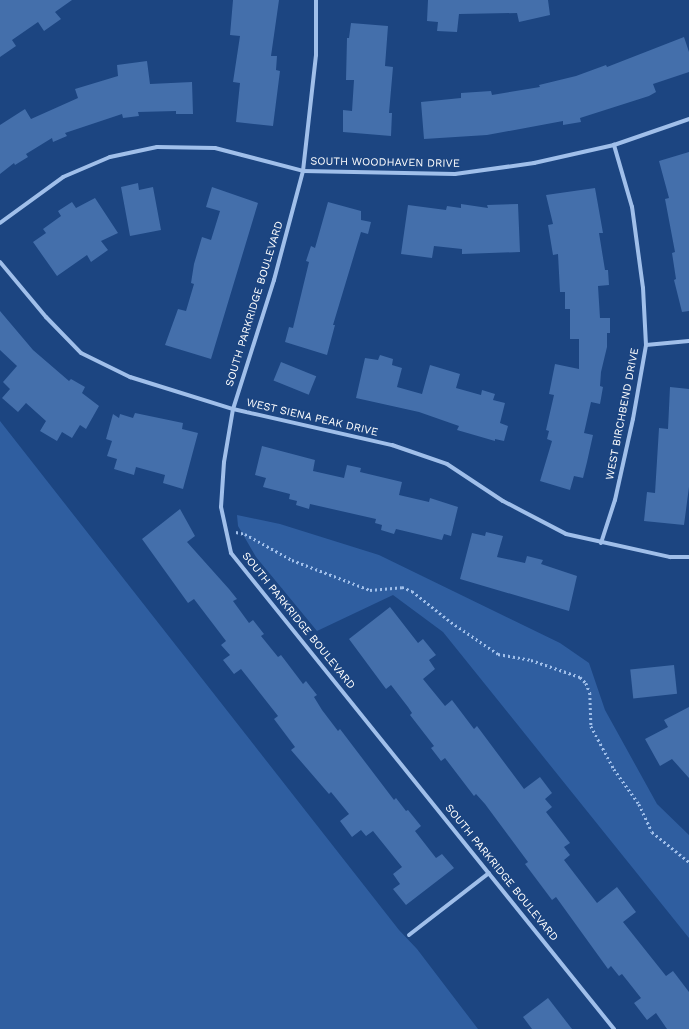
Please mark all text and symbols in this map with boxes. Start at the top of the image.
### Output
street label: SOUTH WOODHAVEN DRIVE [310,155,460,171]
street label: SOUTH PARKRIDGE BOULEVARD [223,220,287,388]
street label: WEST BIRCHBEND DRIVE [604,347,642,481]
street label: WEST SIENA PEAK DRIVE [244,396,380,440]
street label: SOUTH PARKRIDGE BOULEVARD [239,550,357,692]
street label: SOUTH PARKRIDGE BOULEVARD [442,802,560,944]

